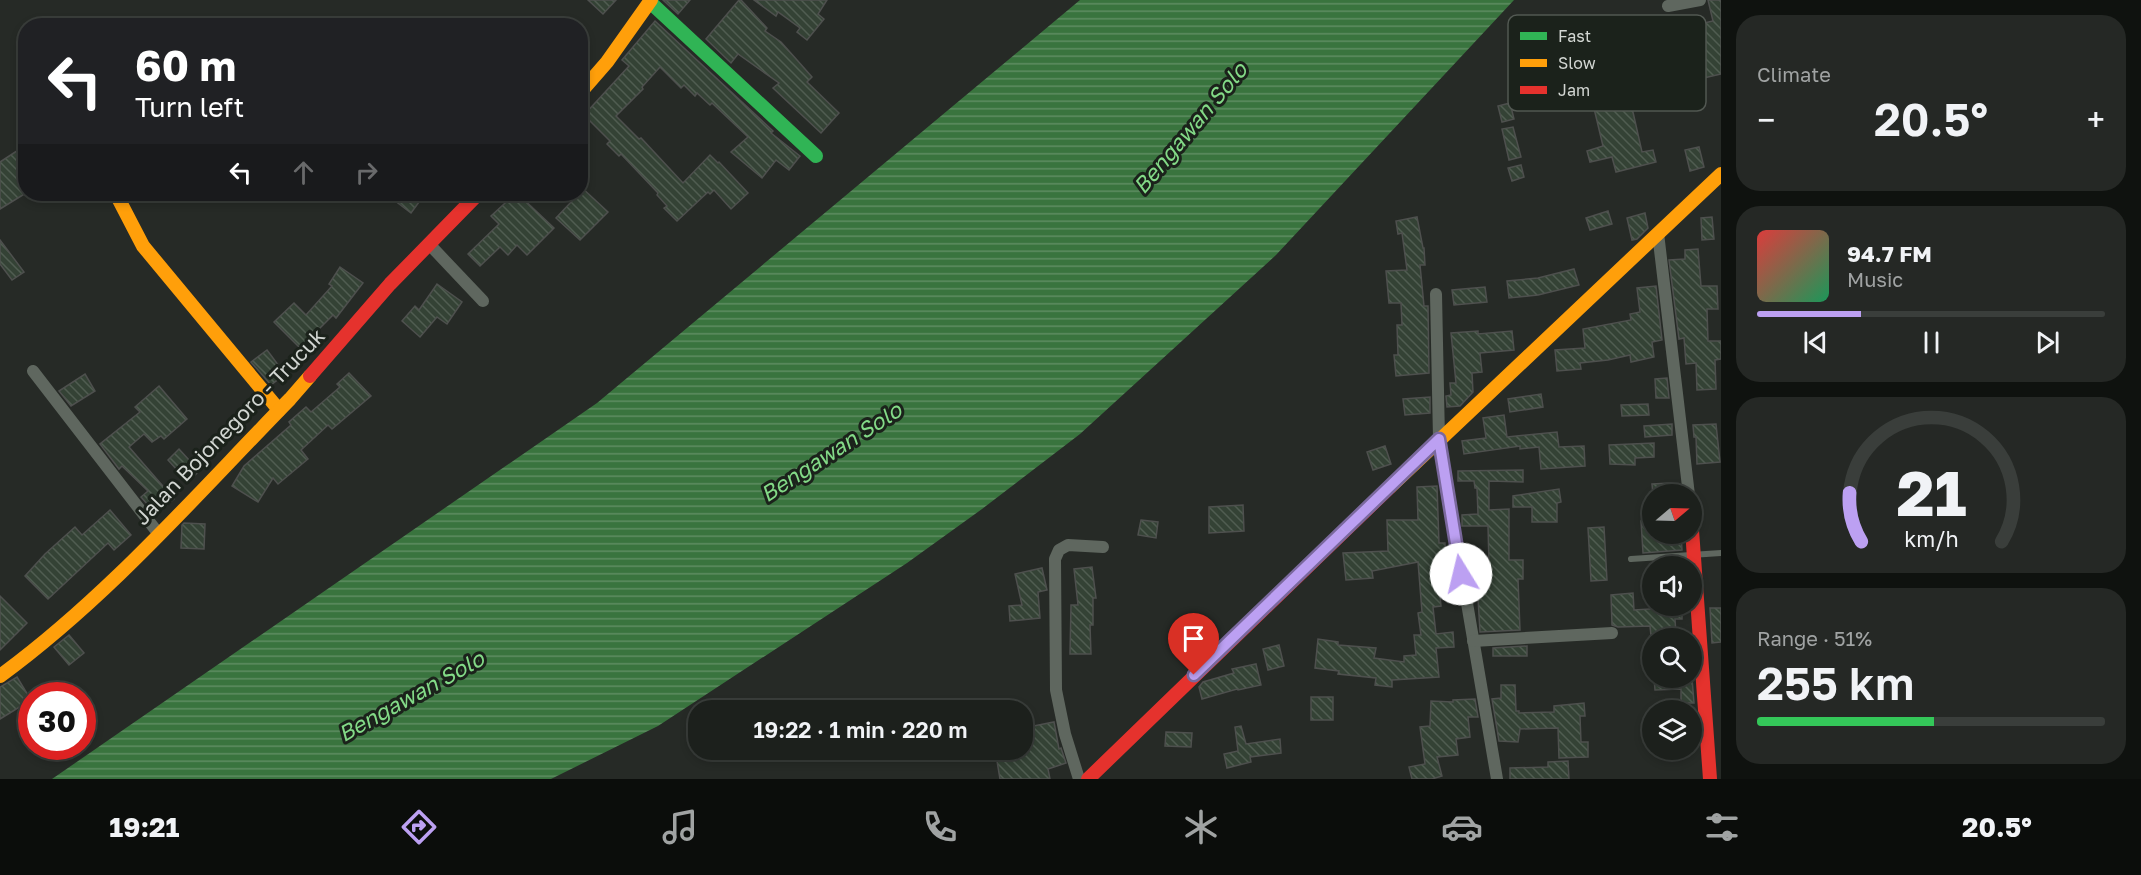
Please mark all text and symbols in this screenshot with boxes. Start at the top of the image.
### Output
legend [1508,15,1706,111]
text: Fast [1558,26,1591,46]
text: 60 m [135,40,236,90]
icon: left [36,42,114,120]
text: Slow [1558,53,1596,73]
water label: Bengawan Solo [1127,55,1253,199]
text: Climate [1757,62,1831,86]
text: Jam [1558,80,1590,100]
text: Turn left [135,91,244,123]
text: 20.5° [1874,92,1988,146]
text: − [1757,100,1775,139]
text: + [2087,100,2105,139]
icon: left [224,156,257,189]
icon: ahead [287,156,320,189]
icon: right [350,156,383,189]
text: 94.7 FM [1847,240,1932,267]
text: Music [1847,267,1903,291]
street label: Jalan Bojonegoro - Trucuk [129,323,330,530]
icon: previous [1799,326,1832,359]
icon: pause [1915,326,1948,359]
icon: next [2031,326,2064,359]
water label: Bengawan Solo [755,395,908,507]
text: 21 [1896,455,1966,530]
north arrow [1642,484,1702,544]
map controls [1642,484,1702,760]
text: km/h [1904,526,1958,552]
position arrow [1429,542,1493,606]
button: sound [1642,556,1702,616]
pin [1168,613,1219,675]
icon: arrive [1177,622,1210,655]
text: Range · 51% [1757,626,1872,650]
button: search [1642,628,1702,688]
water label: Bengawan Solo [333,643,490,747]
text: 255 km [1757,656,1914,710]
speed limit sign: 30 [18,682,96,760]
button: layers [1642,700,1702,760]
text: 19:22 · 1 min · 220 m [754,716,967,743]
icon: directions [398,806,440,848]
icon: music [659,806,701,848]
icon: phone [919,806,961,848]
icon: climate [1180,806,1222,848]
icon: car [1441,806,1483,848]
icon: filters [1701,806,1743,848]
text: 19:21 [109,811,179,843]
text: 20.5° [1962,811,2032,843]

